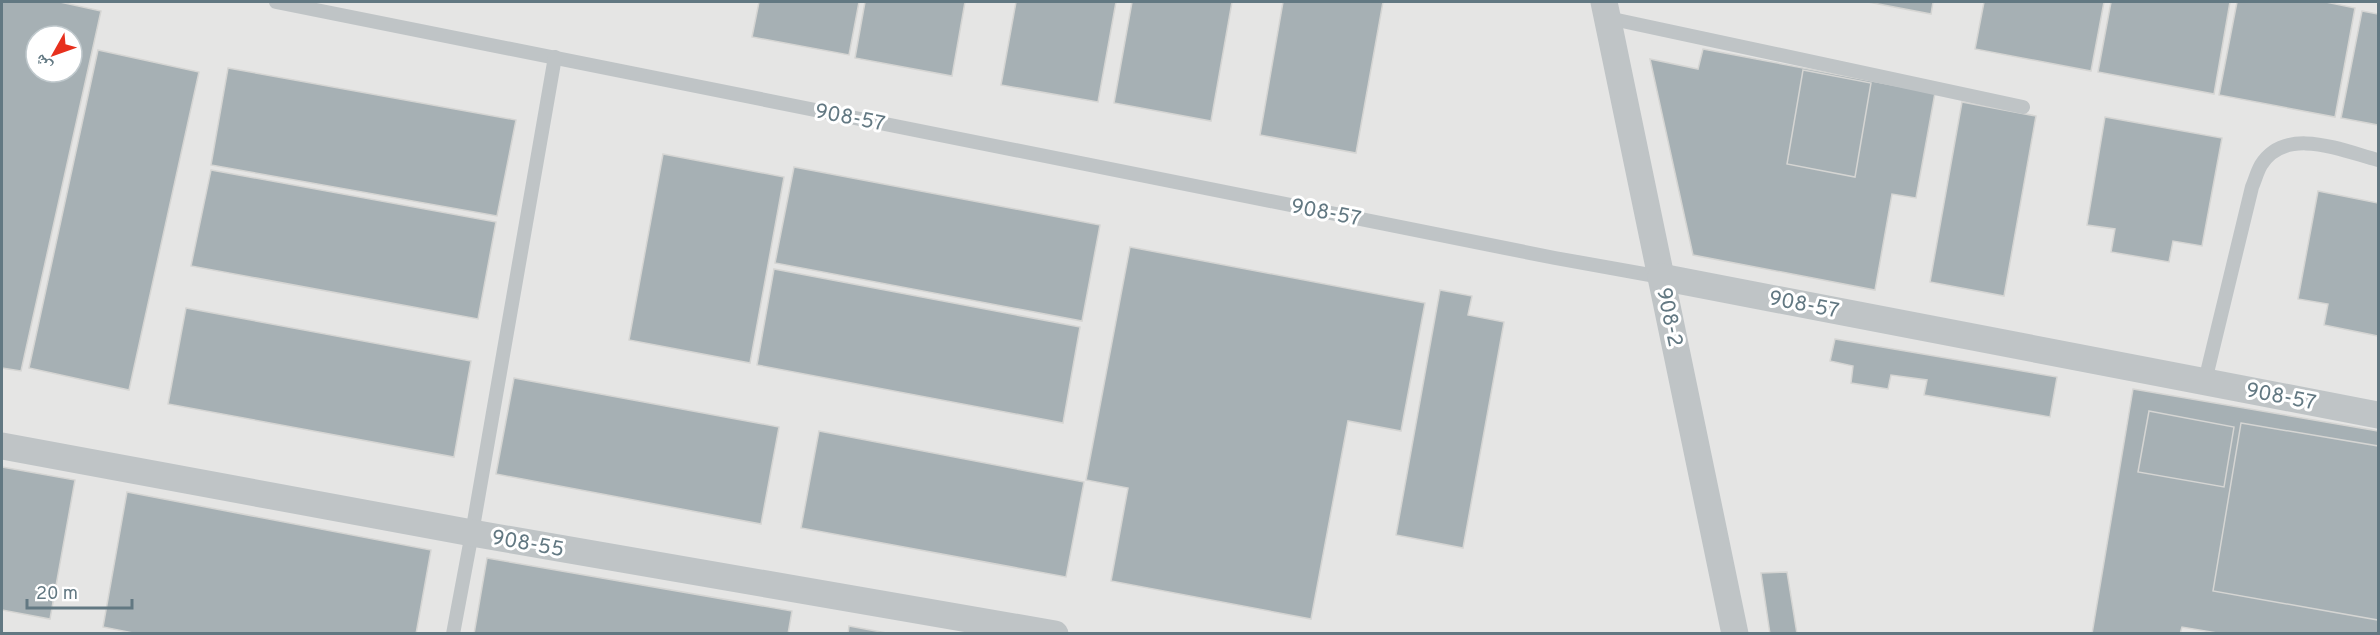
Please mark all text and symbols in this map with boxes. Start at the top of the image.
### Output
north arrow [24,24,84,84]
text: ش [31,49,57,75]
street label: 908-57 [812,98,887,138]
street label: 908-57 [1288,193,1363,233]
street label: 908-2 [1649,285,1688,349]
street label: 908-57 [1766,285,1841,325]
street label: 908-57 [2243,377,2318,417]
street label: 908-55 [489,525,566,564]
scale bar [27,572,132,610]
text: 20 m [36,583,78,606]

